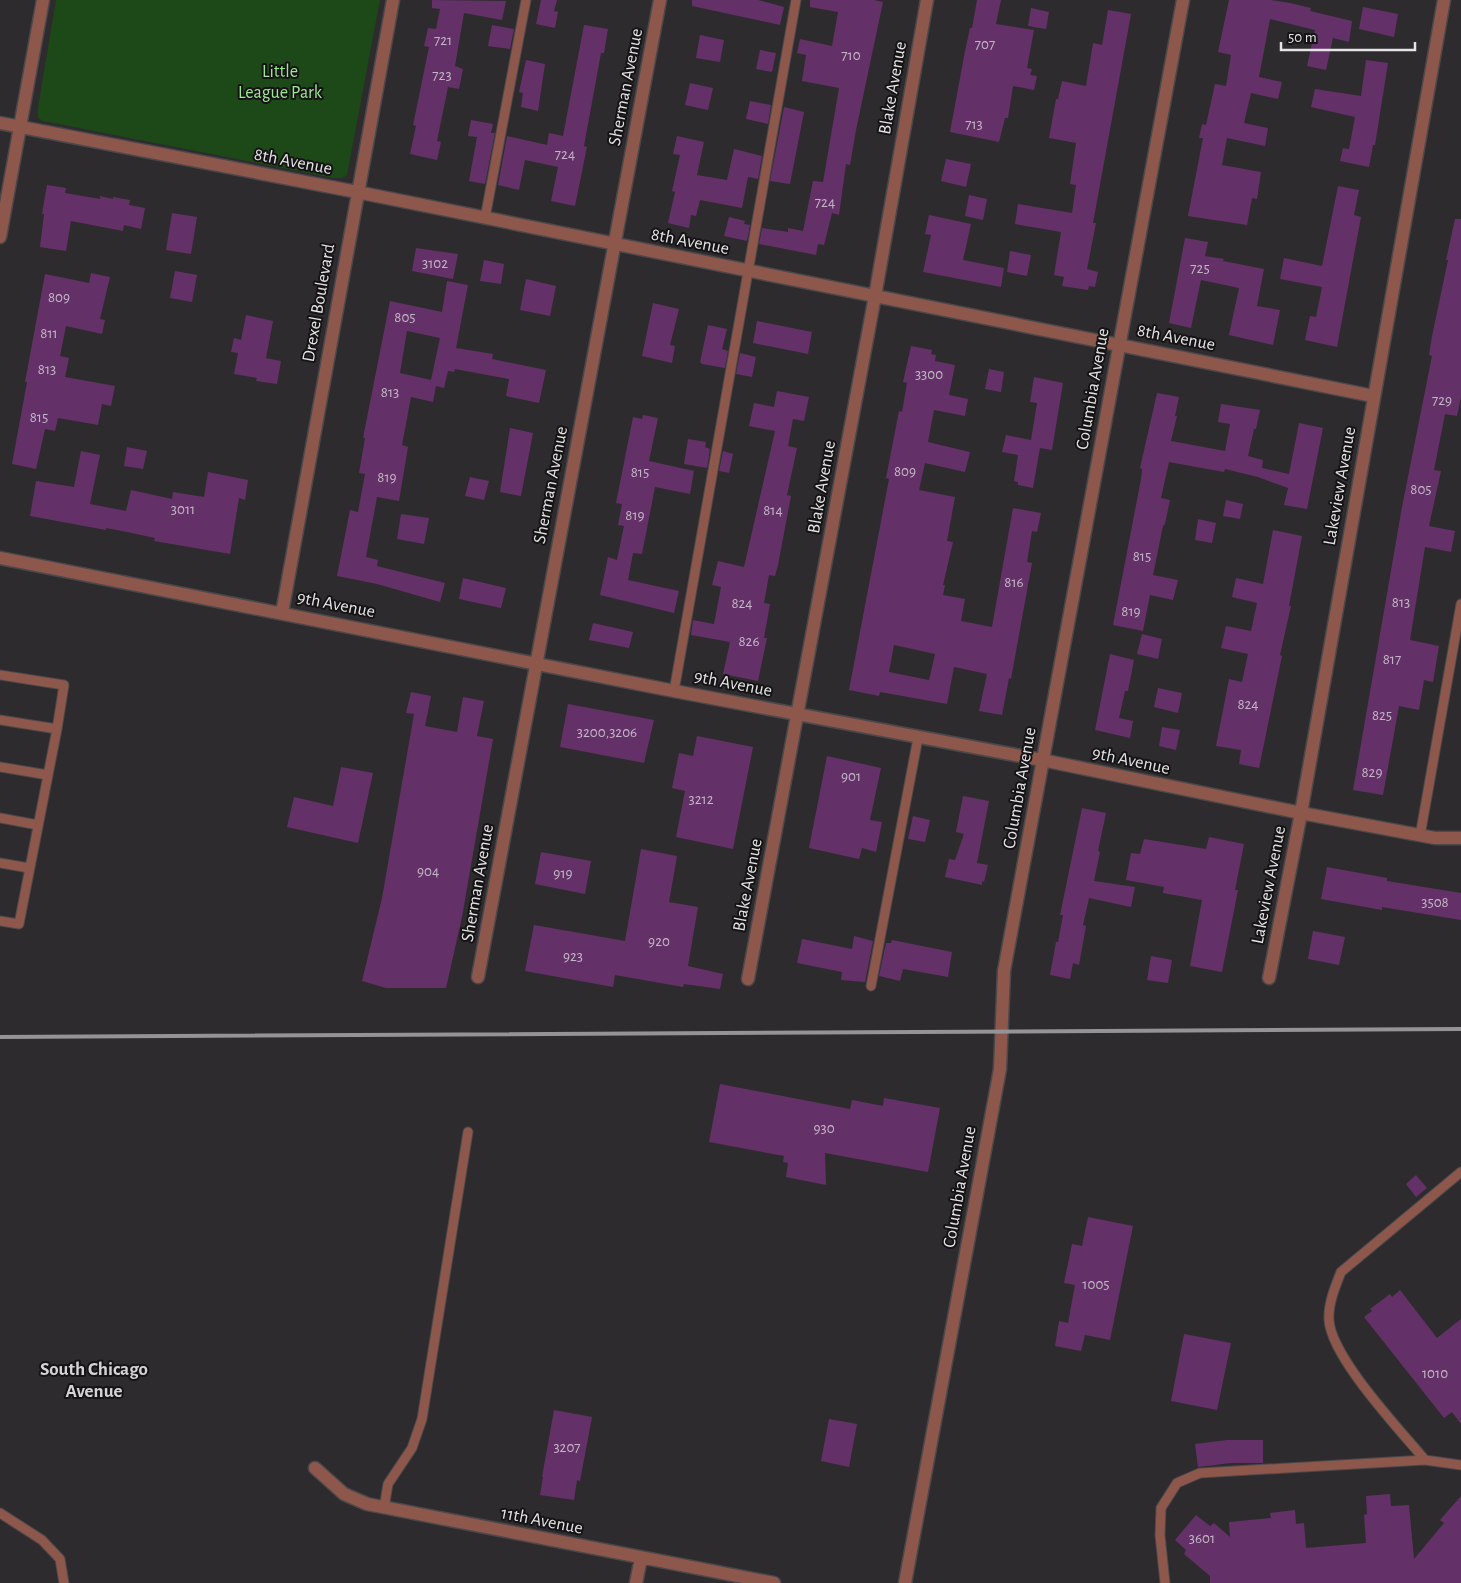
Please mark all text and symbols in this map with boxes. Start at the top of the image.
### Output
scale bar [1281,20,1415,52]
street label: Sherman Avenue [606,27,646,147]
text: 50 m [1288,30,1317,45]
house number: 721 [434,33,452,48]
house number: 707 [975,37,995,52]
street label: Blake Avenue [876,40,910,136]
house number: 710 [841,48,861,63]
park label: Little League Park [238,63,323,102]
house number: 723 [432,68,452,83]
house number: 713 [965,117,983,132]
street label: 8th Avenue [252,146,334,178]
house number: 724 [555,147,575,162]
house number: 724 [815,195,835,210]
street label: 8th Avenue [649,226,731,258]
street label: Drexel Boulevard [300,242,338,364]
house number: 3102 [422,256,448,271]
house number: 725 [1190,261,1210,276]
house number: 809 [48,290,70,305]
house number: 805 [394,310,416,325]
street label: 8th Avenue [1135,322,1217,354]
house number: 811 [40,326,58,341]
street label: Columbia Avenue [1073,327,1113,451]
house number: 813 [38,362,56,377]
house number: 3300 [915,367,943,382]
house number: 813 [381,385,399,400]
house number: 729 [1432,393,1452,408]
house number: 815 [30,410,48,425]
street label: Sherman Avenue [531,425,571,545]
street label: Lakeview Avenue [1321,425,1359,547]
street label: Blake Avenue [805,439,839,535]
house number: 809 [894,464,916,479]
house number: 815 [631,465,649,480]
house number: 819 [377,470,397,485]
house number: 805 [1410,482,1432,497]
house number: 3011 [171,502,195,517]
house number: 814 [763,503,783,518]
house number: 819 [625,508,645,523]
house number: 815 [1133,549,1151,564]
house number: 816 [1004,575,1024,590]
street label: 9th Avenue [296,589,376,621]
house number: 813 [1392,595,1410,610]
house number: 824 [731,596,753,611]
house number: 819 [1121,604,1141,619]
house number: 826 [739,634,760,649]
house number: 817 [1383,652,1401,667]
street label: 9th Avenue [693,668,773,700]
house number: 824 [1237,697,1259,712]
house number: 825 [1372,708,1392,723]
house number: 3200,3206 [577,725,637,740]
street label: Columbia Avenue [1000,726,1040,850]
street label: 9th Avenue [1090,744,1172,778]
house number: 829 [1362,765,1383,780]
house number: 901 [841,769,861,784]
house number: 3212 [689,792,714,807]
street label: Sherman Avenue [459,823,497,943]
street label: Lakeview Avenue [1249,824,1289,946]
street label: Blake Avenue [730,837,766,933]
house number: 904 [417,864,439,879]
house number: 919 [553,866,573,881]
house number: 3508 [1421,895,1449,910]
house number: 920 [648,934,670,949]
house number: 923 [563,949,583,964]
house number: 930 [813,1121,835,1136]
street label: Columbia Avenue [940,1125,980,1249]
house number: 1005 [1082,1277,1110,1292]
district label: South Chicago Avenue [40,1360,148,1401]
house number: 1010 [1422,1366,1448,1381]
house number: 3207 [553,1440,581,1455]
street label: 11th Avenue [500,1504,584,1538]
house number: 3601 [1189,1531,1215,1546]

